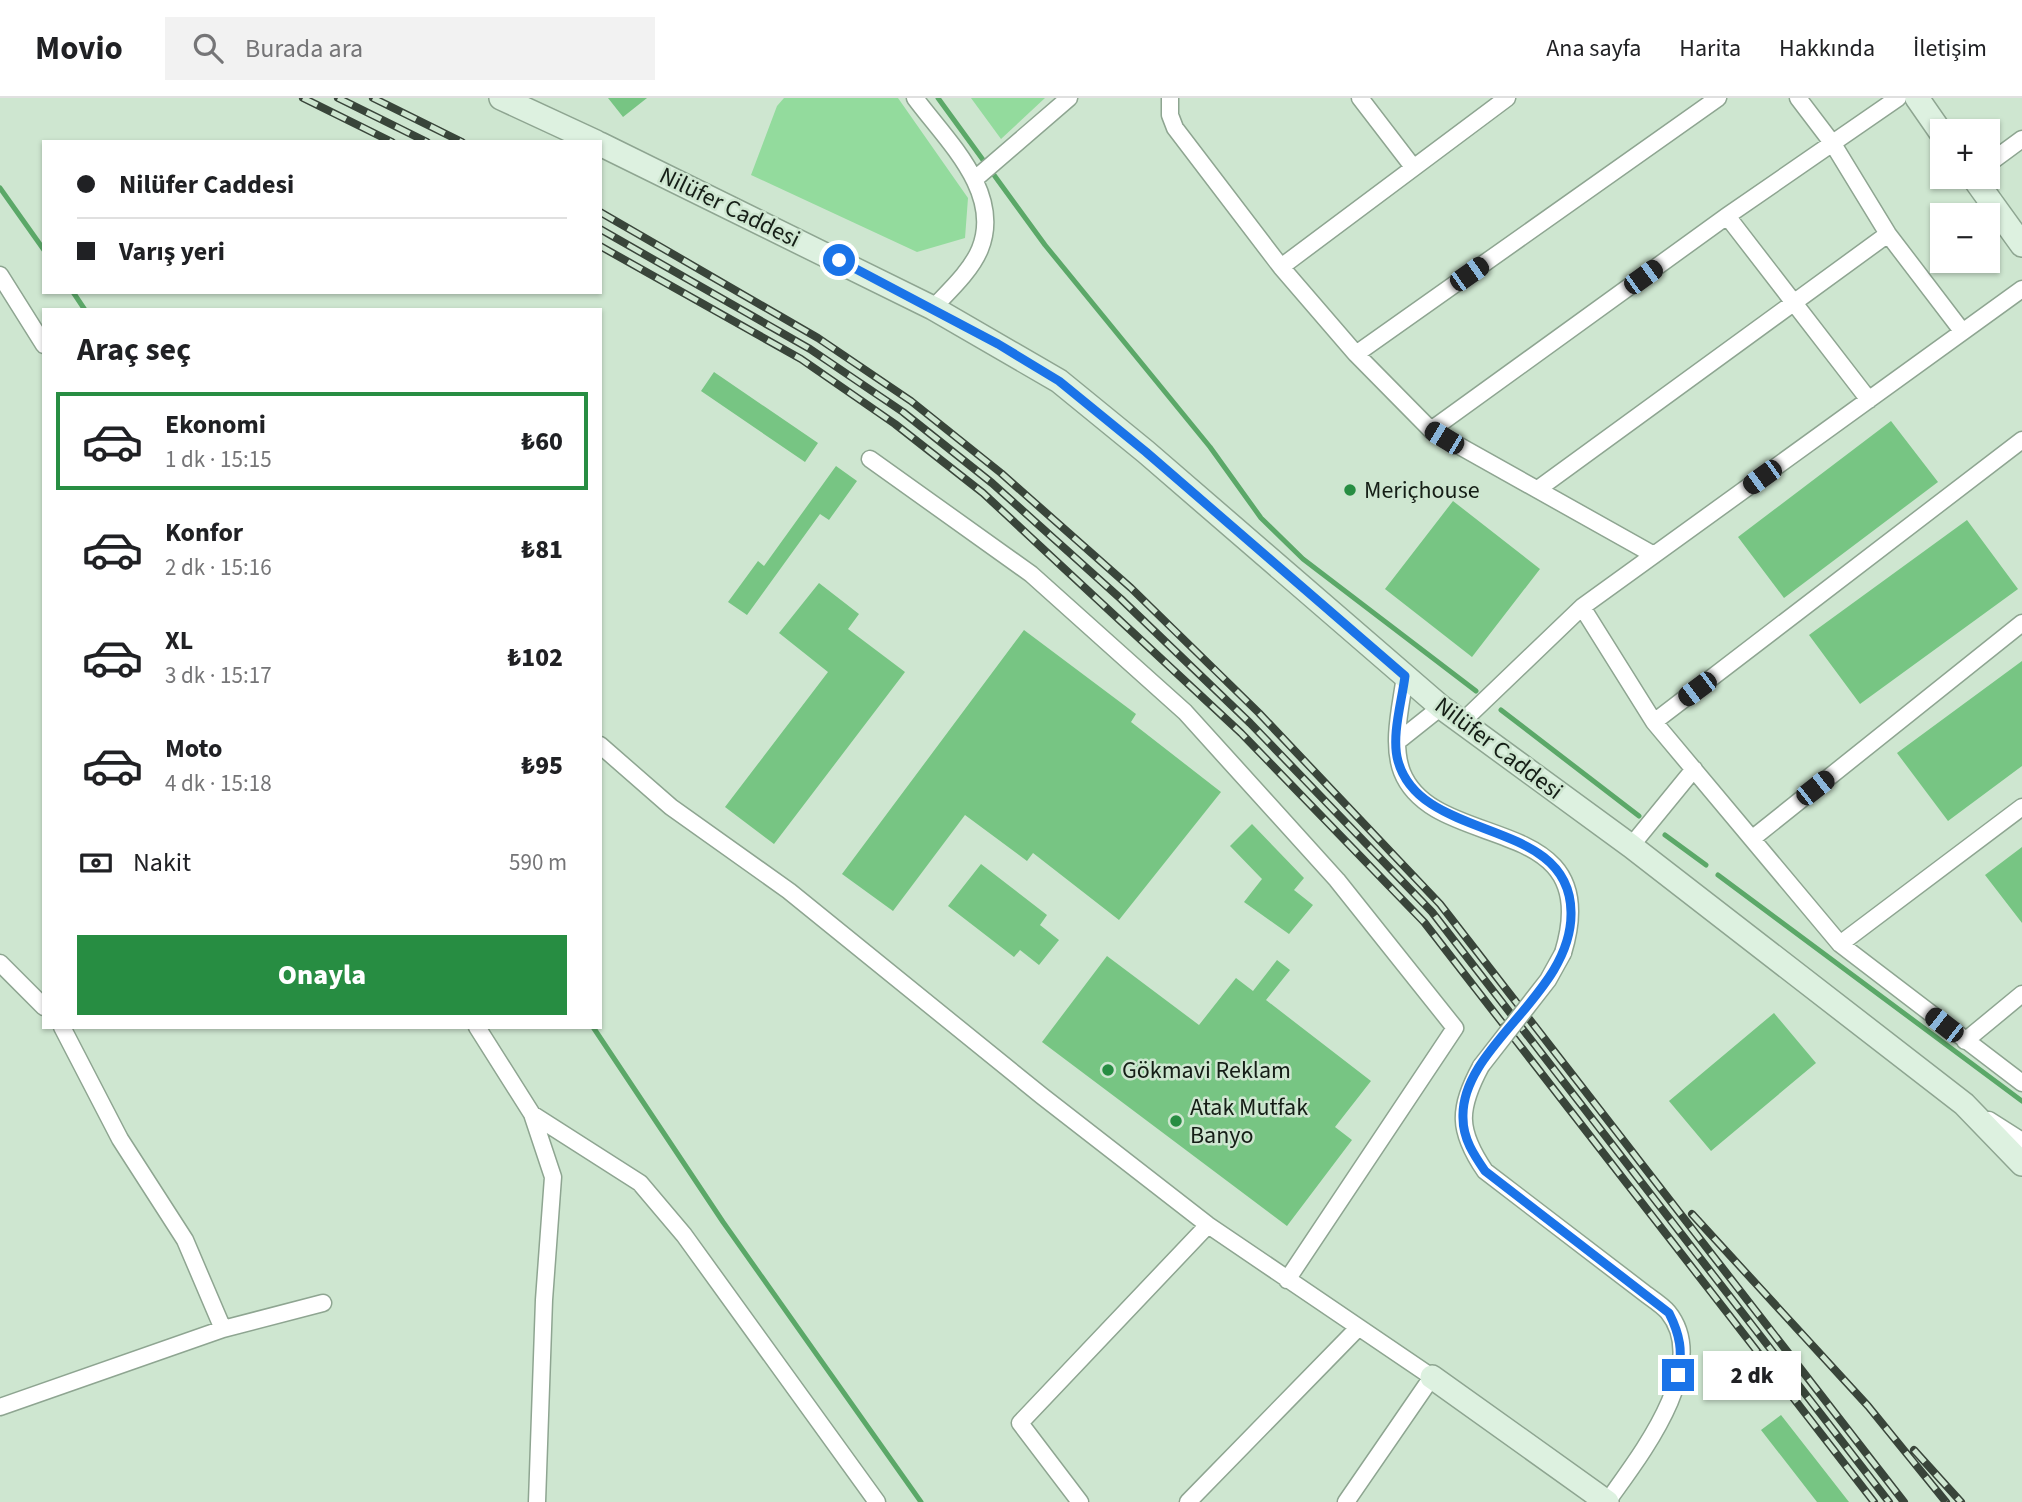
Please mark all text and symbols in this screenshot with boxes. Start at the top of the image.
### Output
search box [165,17,655,80]
text: Movio [35,25,123,72]
icon: search [189,29,227,67]
text: Burada ara [245,30,363,67]
text: Ana sayfa [1546,31,1641,66]
text: Harita [1679,31,1741,66]
text: Hakkında [1779,31,1875,66]
text: İletişim [1913,31,1987,66]
map controls [1930,119,2000,273]
button: + [1930,119,2000,189]
street label: Nilüfer Caddesi [653,158,806,257]
text: Nilüfer Caddesi [119,166,294,203]
button: − [1930,203,2000,273]
text: Varış yeri [119,233,225,270]
route start [823,244,855,276]
car [1446,253,1493,295]
car [1620,256,1667,298]
text: Araç seç [77,327,191,373]
text: Ekonomi [165,406,266,443]
icon: car [81,410,144,473]
car [1421,418,1468,458]
text: ₺60 [521,423,563,460]
text: 1 dk · 15:15 [165,443,272,476]
car [1739,456,1786,498]
place label: Meriçhouse [1364,473,1480,508]
marker: Meriçhouse [1342,482,1358,498]
text: Konfor [165,514,243,551]
icon: car [81,518,144,581]
text: ₺81 [521,531,563,568]
text: 2 dk · 15:16 [165,551,272,584]
text: XL [165,622,193,659]
icon: car [81,626,144,689]
text: ₺102 [507,639,563,676]
text: 3 dk · 15:17 [165,659,272,692]
car [1674,668,1721,710]
street label: Nilüfer Caddesi [1427,688,1570,808]
text: Moto [165,730,222,767]
icon: car [81,734,144,797]
text: ₺95 [521,747,563,784]
text: 4 dk · 15:18 [165,767,272,800]
car [1792,767,1839,809]
icon: cash [77,844,115,882]
text: Nakit [133,844,191,881]
text: 590 m [509,846,567,879]
button: Onayla [77,935,567,1015]
car [1921,1004,1968,1046]
place label: Gökmavi Reklam [1122,1053,1291,1088]
marker: Gökmavi Reklam [1100,1062,1116,1078]
place label: Atak Mutfak Banyo [1190,1090,1308,1153]
marker: Atak Mutfak Banyo [1168,1113,1184,1129]
callout: 2 dk [1702,1350,1800,1400]
route end [1662,1359,1694,1391]
text: 2 dk [1731,1359,1773,1392]

